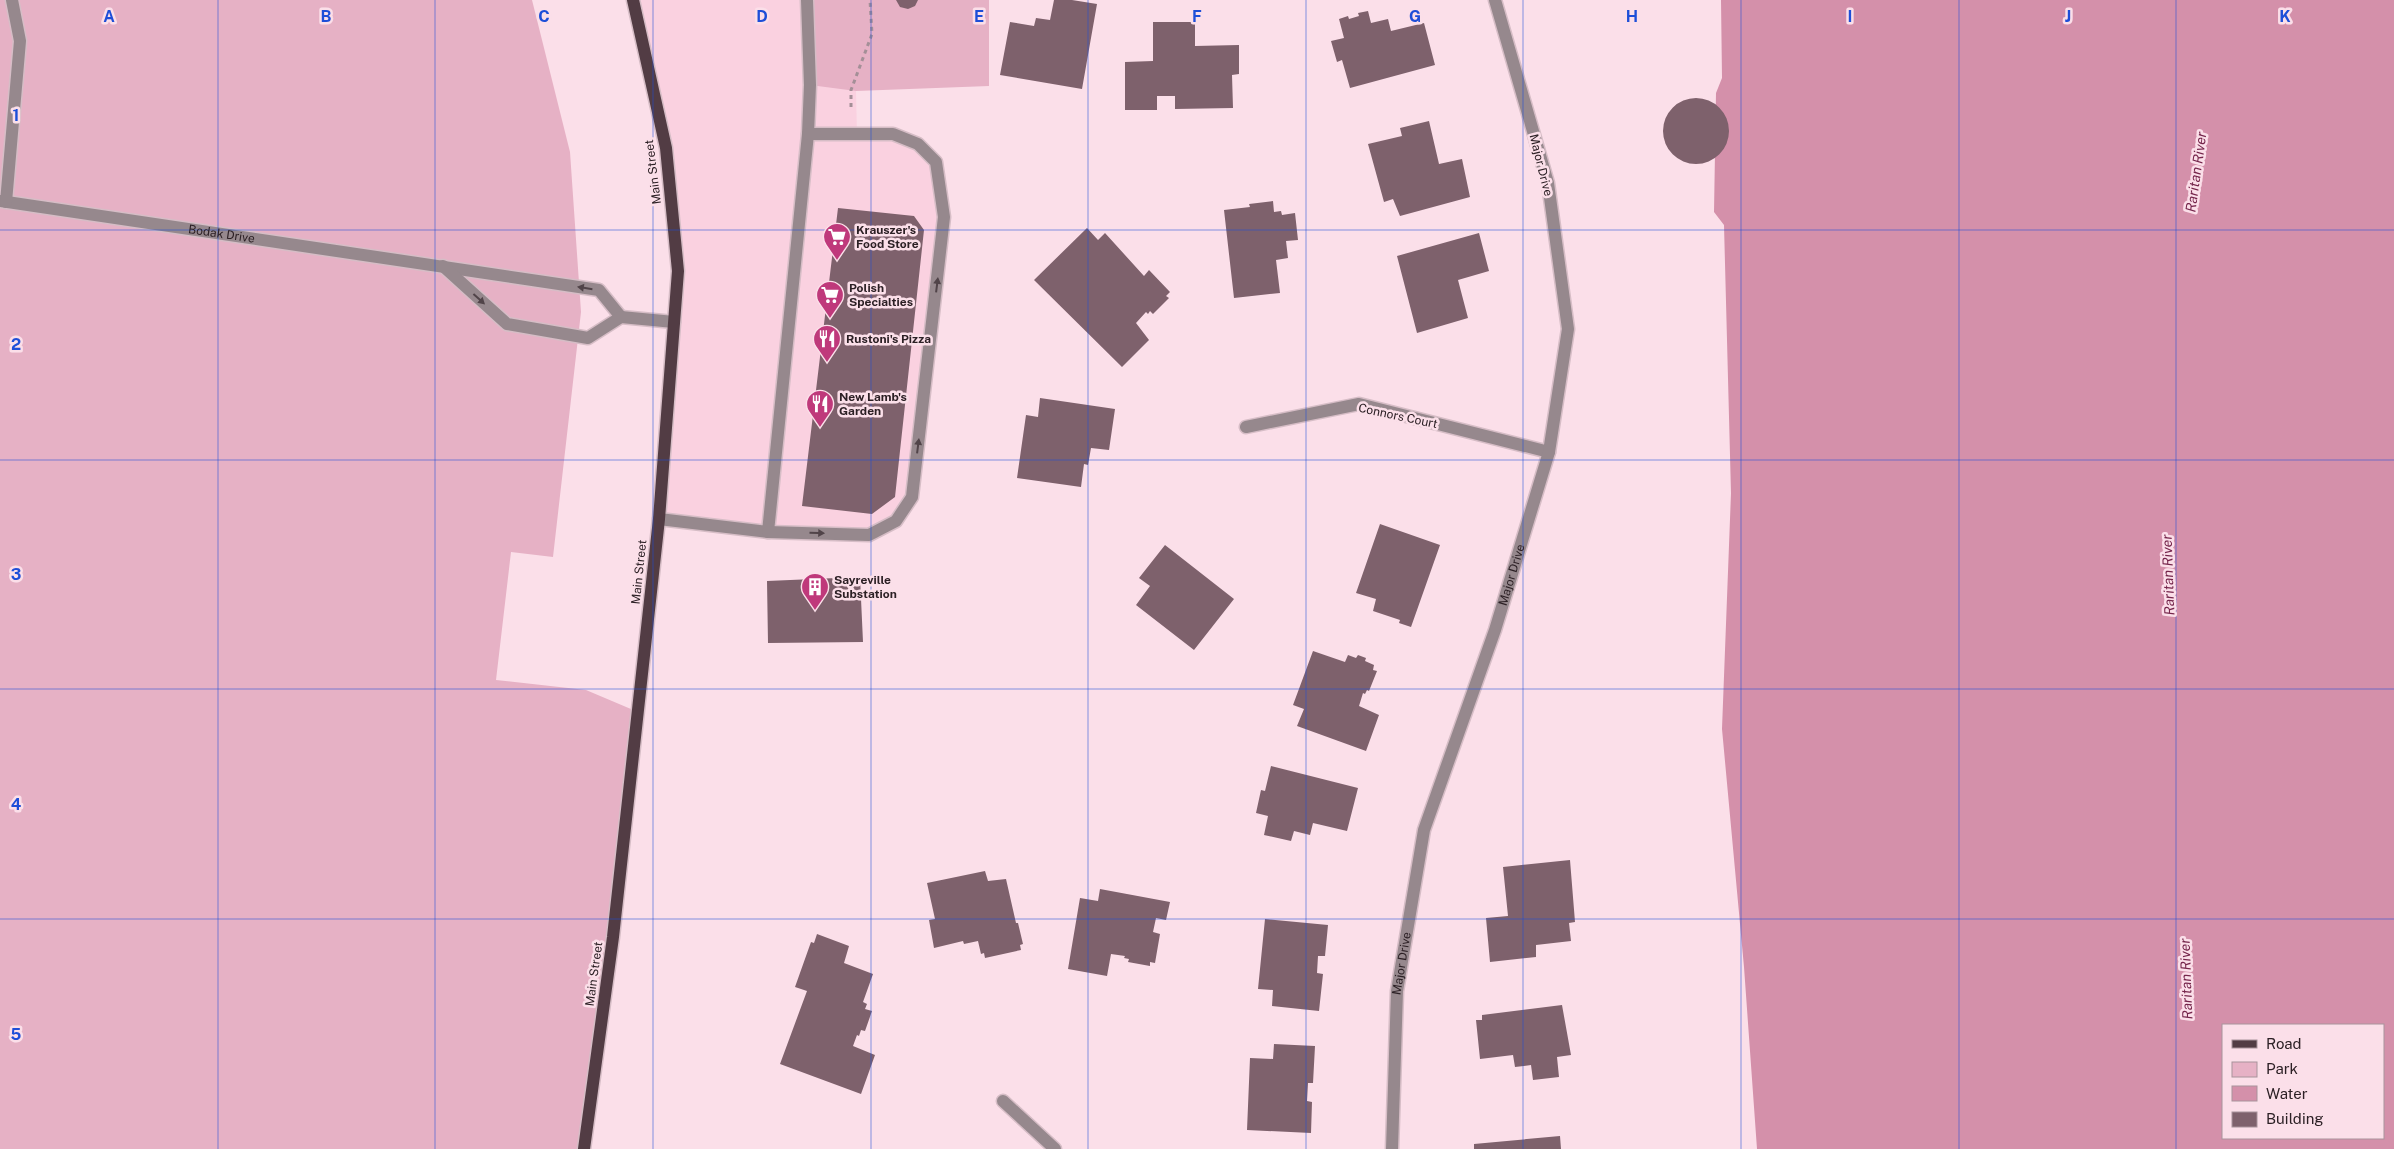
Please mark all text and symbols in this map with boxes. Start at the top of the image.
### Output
text: A [103,7,115,26]
text: B [321,7,332,26]
text: C [538,7,550,26]
text: D [756,7,768,26]
text: E [974,7,984,26]
text: F [1192,7,1202,26]
text: G [1409,7,1421,26]
text: H [1626,7,1638,26]
text: I [1848,7,1852,26]
text: J [2065,7,2071,26]
text: K [2279,7,2291,26]
text: 1 [13,106,19,125]
water label: Raritan River [2182,130,2210,213]
street label: Major Drive [1527,133,1556,198]
street label: Main Street [642,138,664,205]
street label: Bodak Drive [187,222,256,246]
supermarket icon: Krauszer's Food Store [822,222,852,261]
place label: Krauszer's Food Store [856,223,919,251]
one-way arrow [933,276,941,292]
supermarket icon: Polish Specialties [815,280,845,319]
place label: Polish Specialties [849,281,913,309]
one-way arrow [577,283,593,291]
one-way arrow [473,293,485,305]
restaurant icon: Rustoni's Pizza [812,324,842,363]
place label: Rustoni's Pizza [846,332,931,346]
text: 2 [11,335,21,354]
restaurant icon: New Lamb's Garden [805,389,835,428]
place label: New Lamb's Garden [839,390,907,418]
street label: Connors Court [1357,401,1439,431]
one-way arrow [914,438,922,454]
one-way arrow [809,530,825,538]
water label: Raritan River [2159,534,2177,616]
street label: Main Street [629,539,649,605]
street label: Major Drive [1496,542,1528,607]
text: 3 [11,565,21,584]
building icon: Sayreville Substation [800,572,830,611]
place label: Sayreville Substation [834,573,897,601]
text: 4 [11,795,22,814]
street label: Major Drive [1389,931,1414,996]
water label: Raritan River [2177,938,2195,1020]
street label: Main Street [583,940,606,1007]
legend [2222,1024,2384,1139]
text: 5 [11,1025,22,1044]
text: Road [2266,1035,2302,1052]
text: Park [2266,1060,2298,1077]
text: Water [2266,1085,2308,1102]
text: Building [2266,1110,2324,1127]

